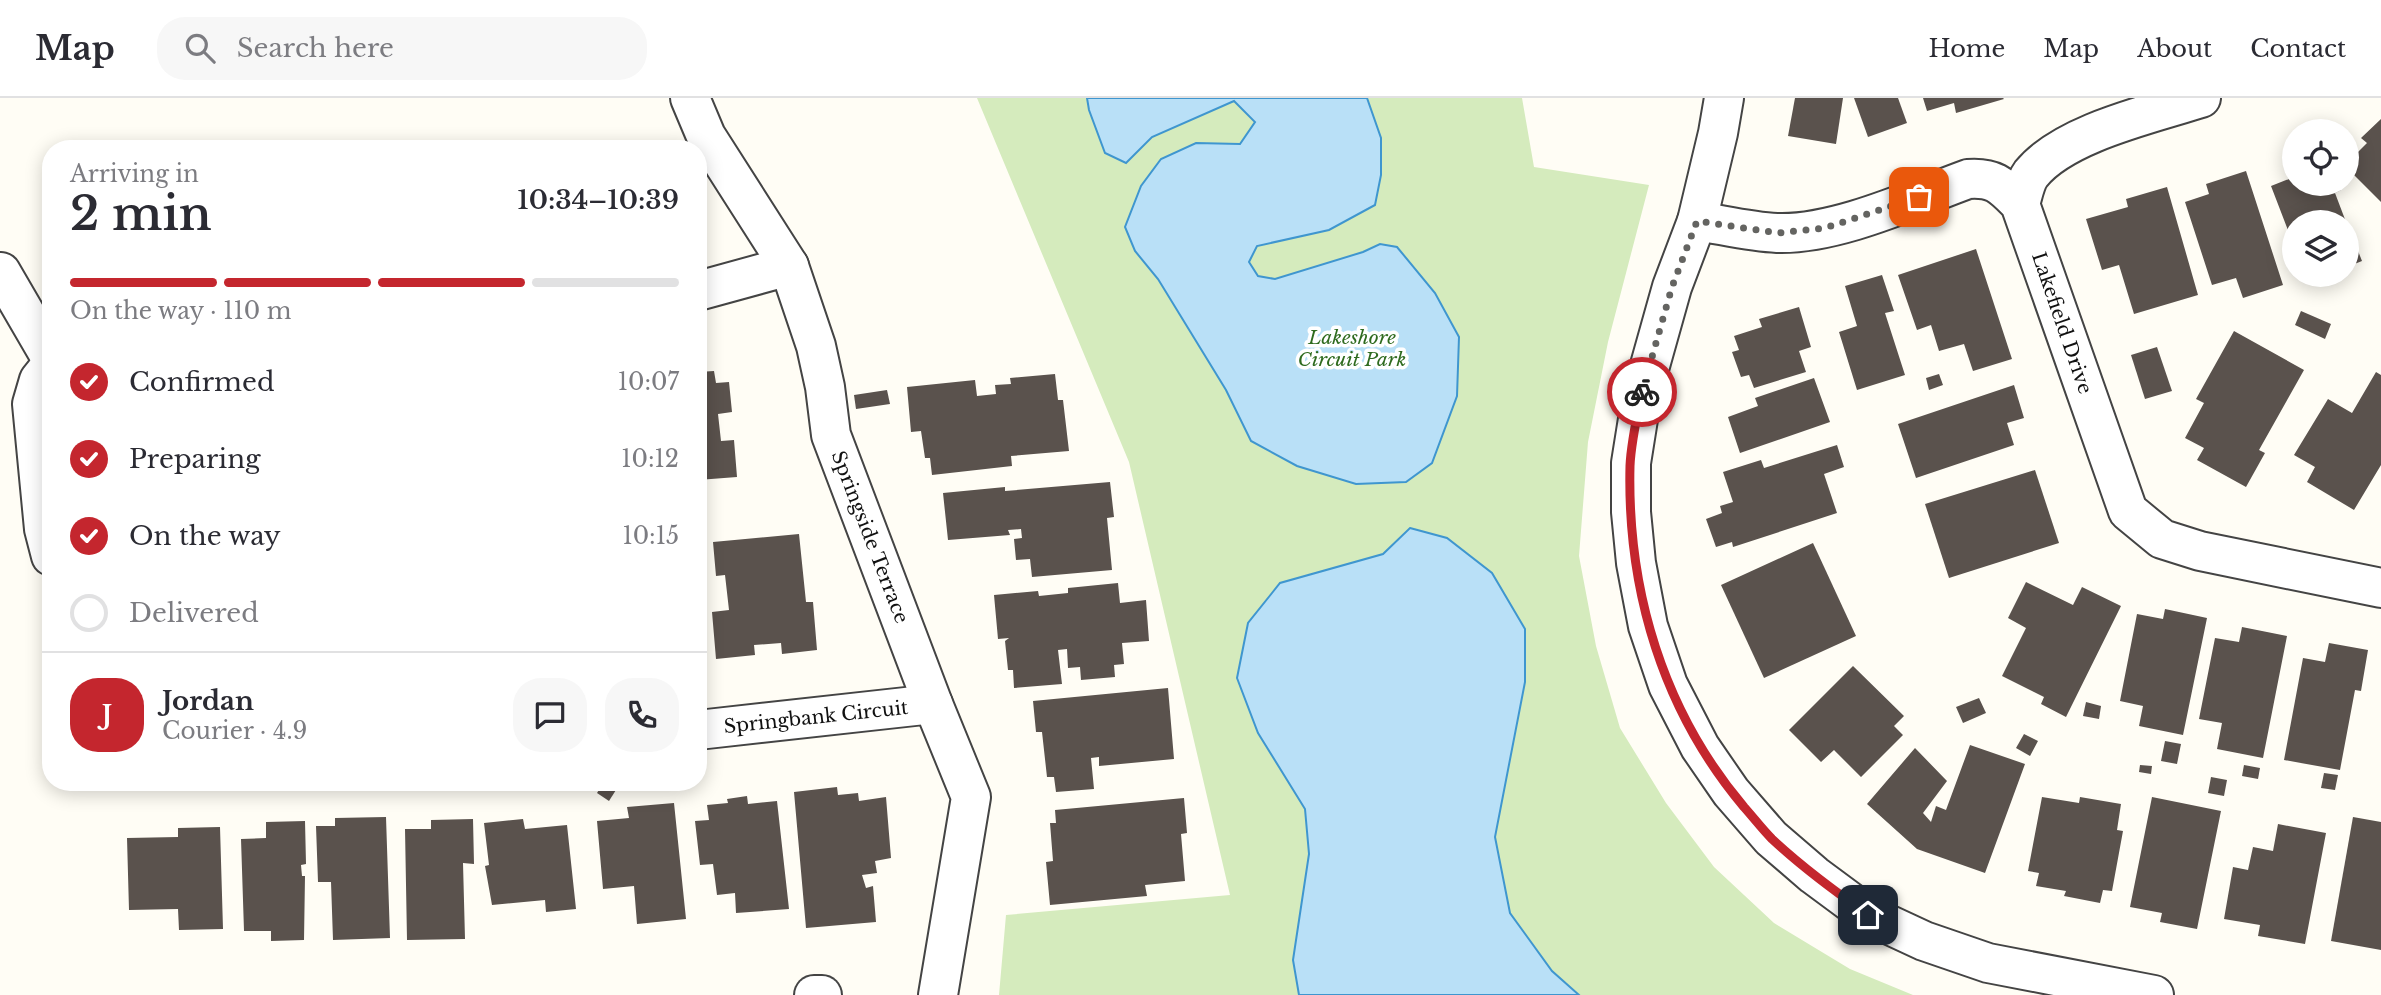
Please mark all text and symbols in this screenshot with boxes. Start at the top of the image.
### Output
search box [157,17,647,80]
text: Map [35,28,115,69]
icon: search [181,29,219,67]
text: Search here [237,32,394,64]
text: Home [1929,34,2005,63]
text: Map [2043,34,2099,63]
text: About [2137,34,2212,63]
text: Contact [2250,34,2346,63]
map controls [2282,119,2359,287]
button: locate [2282,119,2359,196]
text: Arriving in [70,160,199,188]
pin [1889,167,1949,227]
icon: bag [1900,178,1938,216]
text: 10:34–10:39 [517,184,679,216]
text: 2 min [70,185,212,242]
button: layers [2282,210,2359,287]
street label: Lakefield Drive [2027,249,2097,397]
text: On the way · 110 m [70,297,291,325]
park label: Lakeshore Circuit Park [1298,326,1406,371]
courier [1607,357,1677,427]
icon: check [70,363,108,401]
text: Confirmed [129,366,274,398]
text: 10:07 [618,368,679,396]
icon: bike [1623,373,1661,411]
icon: check [70,440,108,478]
text: Preparing [129,443,261,475]
text: 10:12 [621,445,679,473]
street label: Springside Terrace [827,448,913,626]
icon: check [70,517,108,555]
text: On the way [129,520,281,552]
text: 10:15 [622,522,679,550]
text: Delivered [129,597,259,629]
button: chat [513,678,587,752]
button: phone [605,678,679,752]
text: Jordan [162,685,254,717]
street label: Springbank Circuit [723,696,910,738]
text: J [102,699,112,731]
text: Courier · 4.9 [162,717,307,745]
pin [1838,885,1898,945]
icon: home [1849,896,1887,934]

